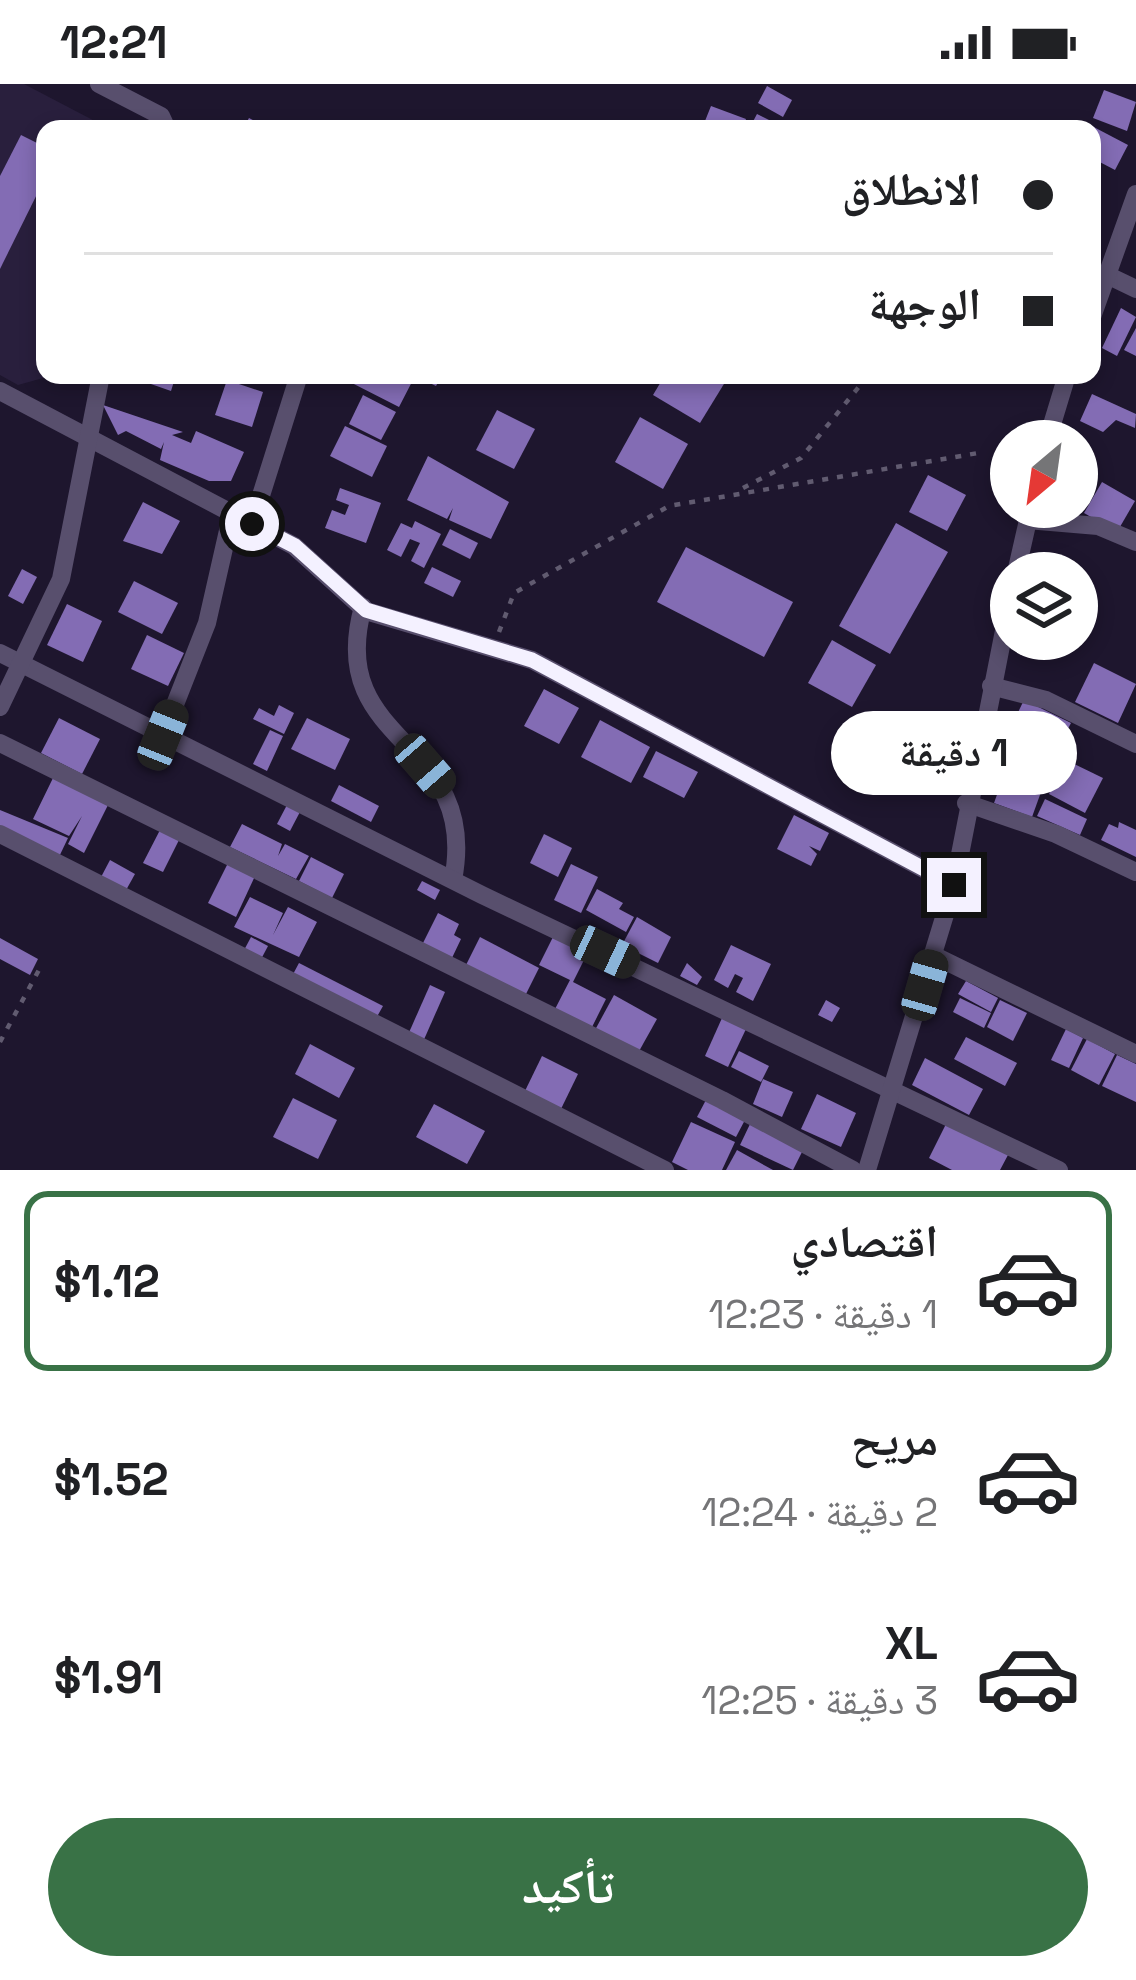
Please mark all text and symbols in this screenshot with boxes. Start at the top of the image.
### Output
text: 12:21 [60,14,168,71]
text: الانطلاق [842,161,981,218]
text: الوجهة [868,276,981,333]
north arrow [990,420,1098,528]
map controls [990,420,1098,660]
route start [225,497,279,551]
button: layers [990,552,1098,660]
car [133,695,193,775]
callout: 1 دقيقة [831,711,1077,795]
car [388,727,462,805]
text: 1 دقيقة [899,728,1009,777]
route end [927,858,981,912]
car [565,920,645,984]
car [898,945,952,1025]
text: اقتصادي [791,1213,938,1270]
icon: car [974,1227,1082,1335]
text: $1.12 [54,1253,160,1310]
text: 1 دقيقة · 12:23 [708,1290,938,1339]
text: مريح [851,1411,938,1468]
icon: car [974,1425,1082,1533]
text: $1.52 [54,1451,168,1508]
text: 2 دقيقة · 12:24 [701,1488,938,1537]
text: XL [885,1615,938,1672]
icon: car [974,1623,1082,1731]
text: $1.91 [54,1649,163,1706]
text: 3 دقيقة · 12:25 [701,1676,938,1725]
button: تأكيد [48,1818,1088,1956]

